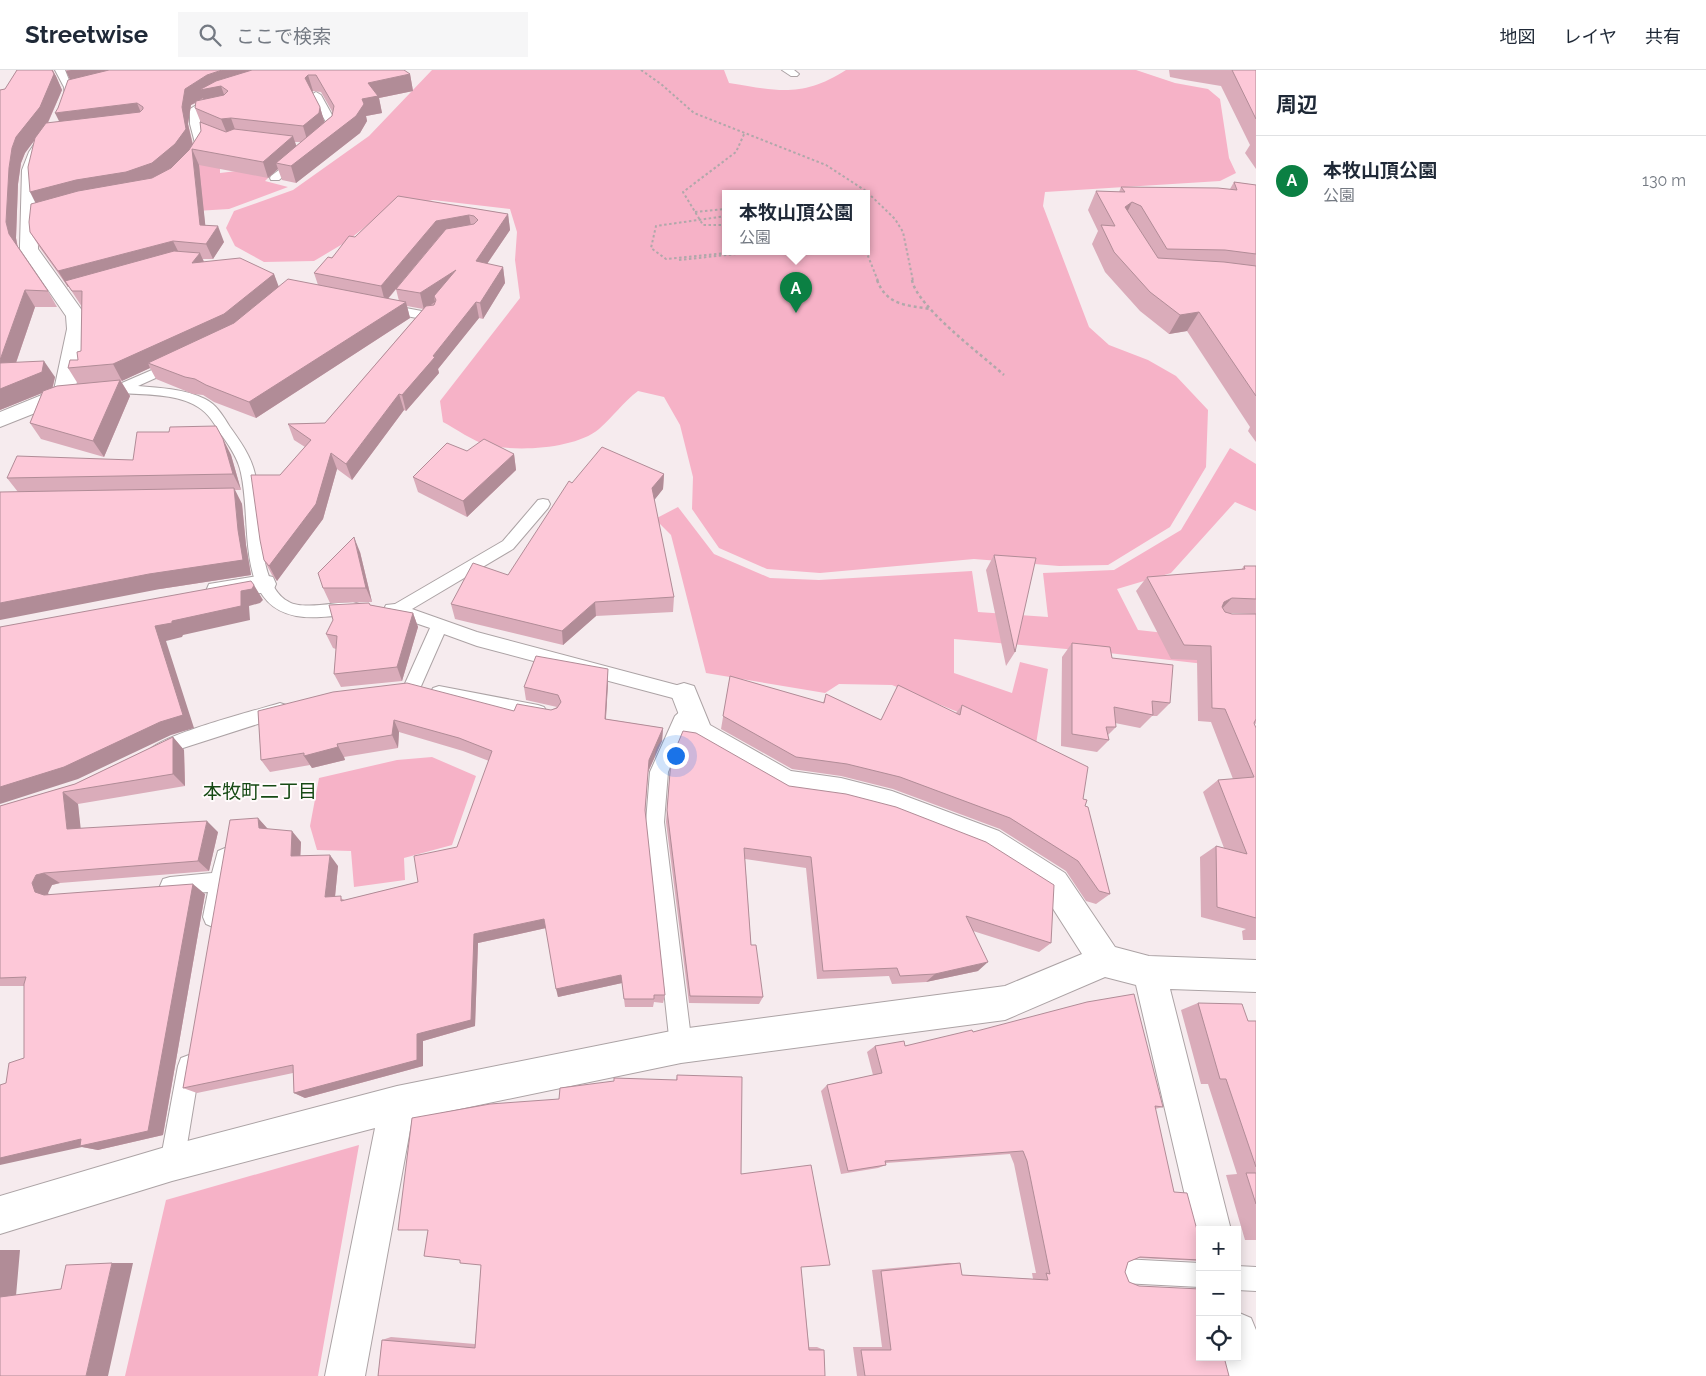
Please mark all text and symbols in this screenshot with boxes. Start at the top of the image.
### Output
search box [178,12,528,57]
text: Streetwise [25,20,148,49]
icon: search [196,21,224,49]
text: ここで検索 [236,25,331,47]
text: 地図 [1500,26,1536,47]
text: レイヤ [1564,26,1617,47]
text: 共有 [1645,26,1681,47]
text: 周辺 [1276,92,1318,117]
text: 本牧山頂公園 [1323,159,1437,181]
text: A [1287,171,1297,190]
text: 130 m [1642,171,1686,190]
text: 公園 [1323,186,1355,205]
popup [722,190,870,255]
text: 本牧山頂公園 [739,201,853,223]
text: 公園 [739,228,771,247]
pin: A [780,272,812,313]
your location [663,743,689,769]
district label: 本牧町二丁目 [203,780,317,802]
map controls [1196,1226,1241,1361]
button: + [1196,1226,1241,1271]
button: − [1196,1271,1241,1316]
button: locate [1196,1316,1241,1361]

